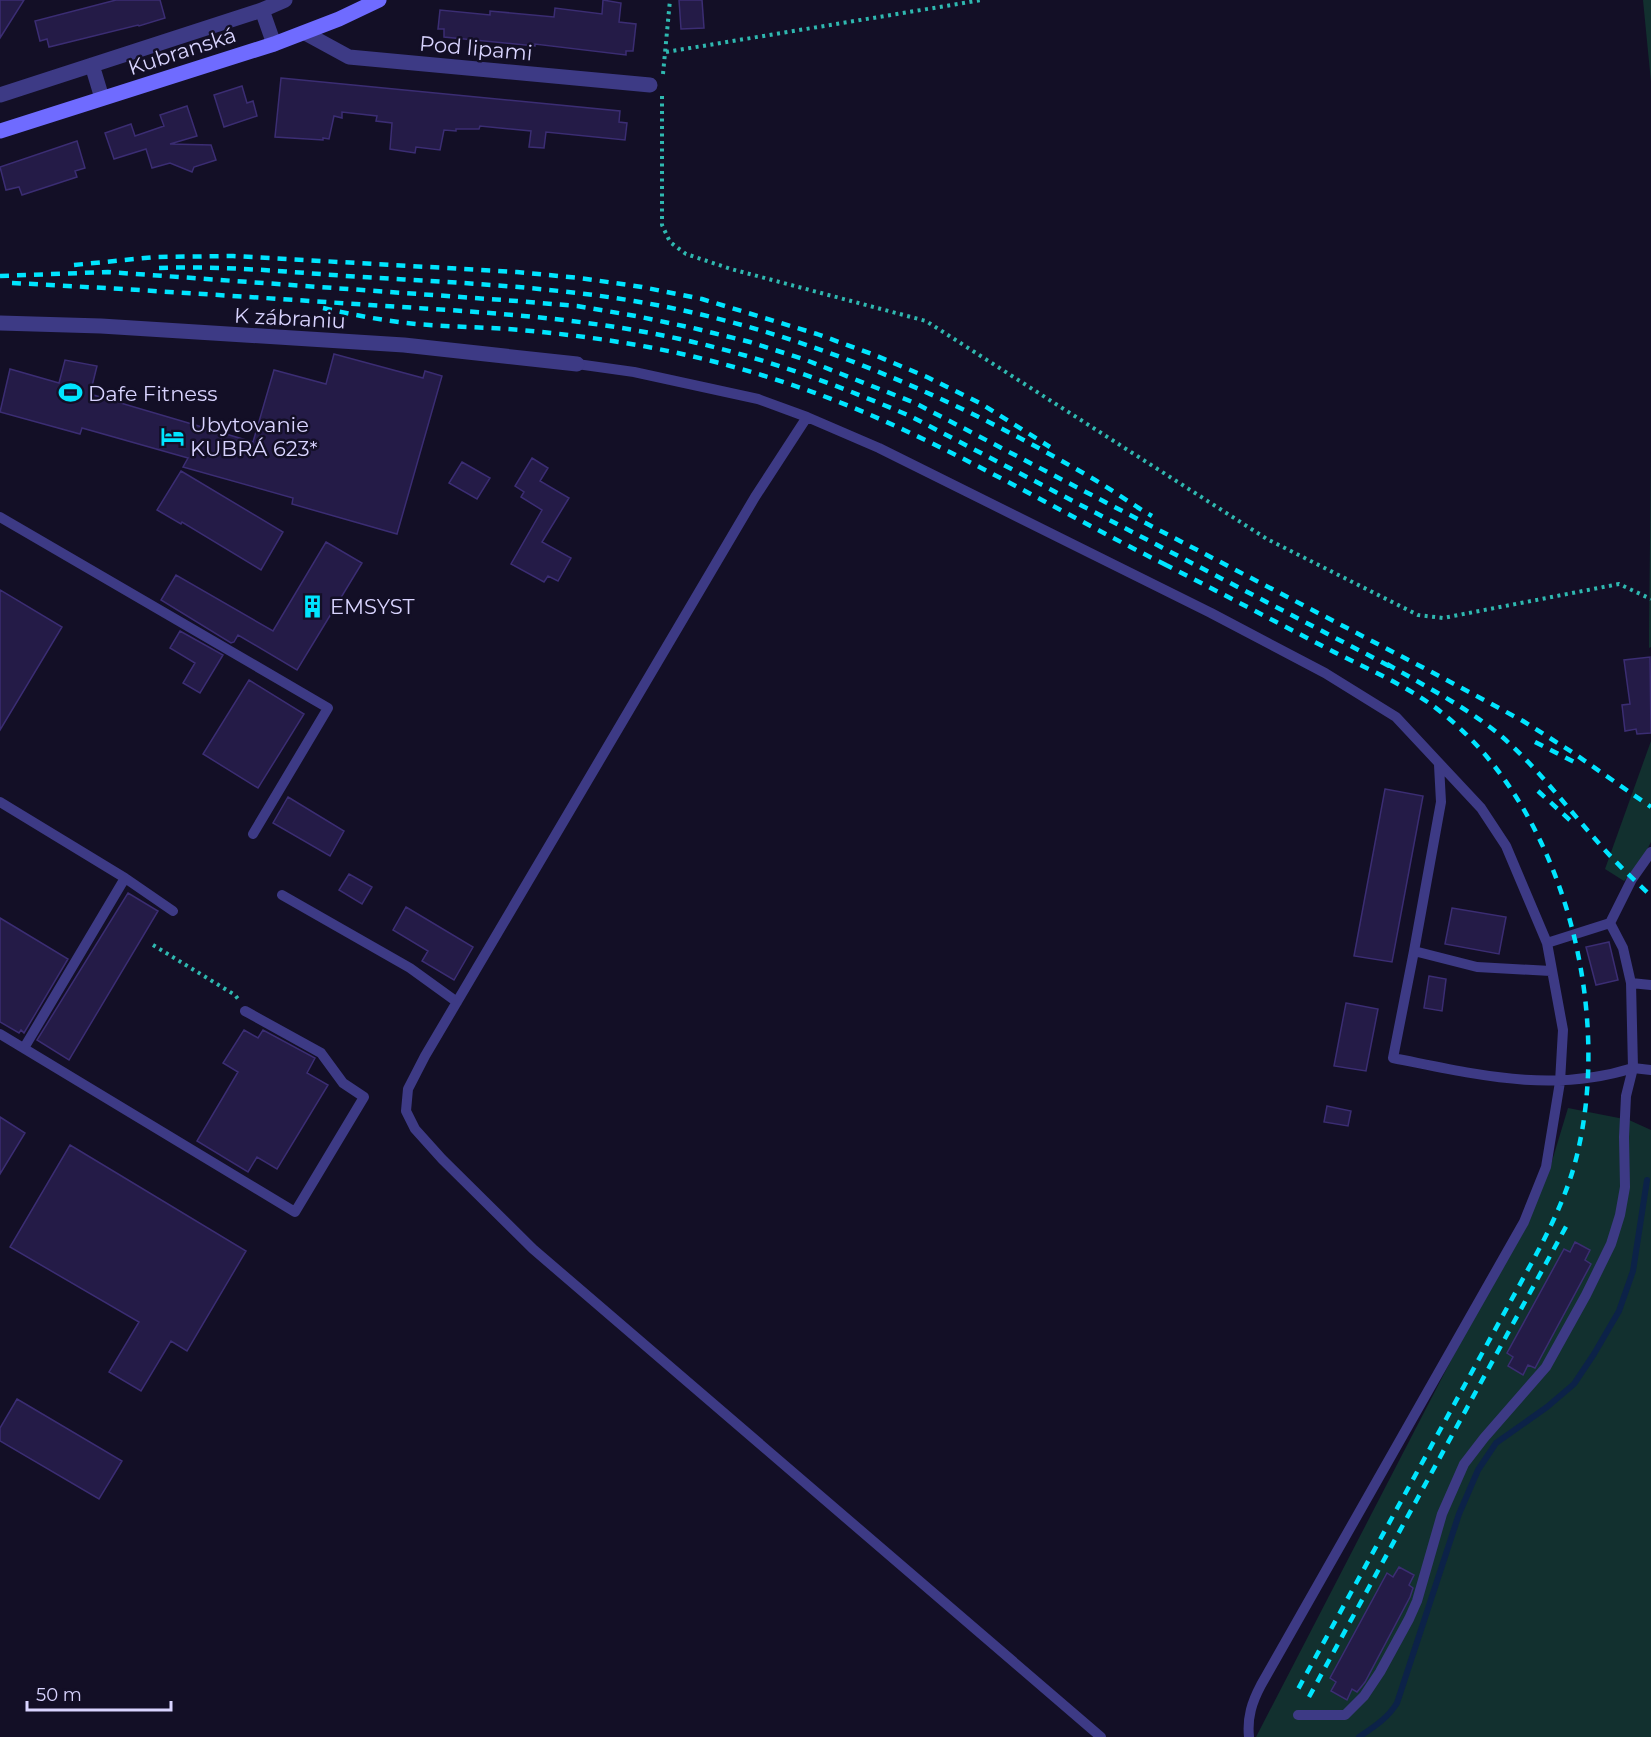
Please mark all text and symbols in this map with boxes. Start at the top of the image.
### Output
street label: Kubranská [125,22,239,80]
street label: Pod lipami [418,31,534,65]
street label: K zábraniu [234,303,346,333]
sports icon: Dafe Fitness [57,380,83,406]
place label: Dafe Fitness [88,381,218,406]
place label: Ubytovanie KUBRÁ 623* [190,412,318,461]
hotel icon: Ubytovanie KUBRÁ 623* [159,423,185,449]
building icon: EMSYST [299,593,325,619]
place label: EMSYST [330,594,414,619]
scale bar [27,1674,171,1712]
text: 50 m [36,1684,82,1706]

